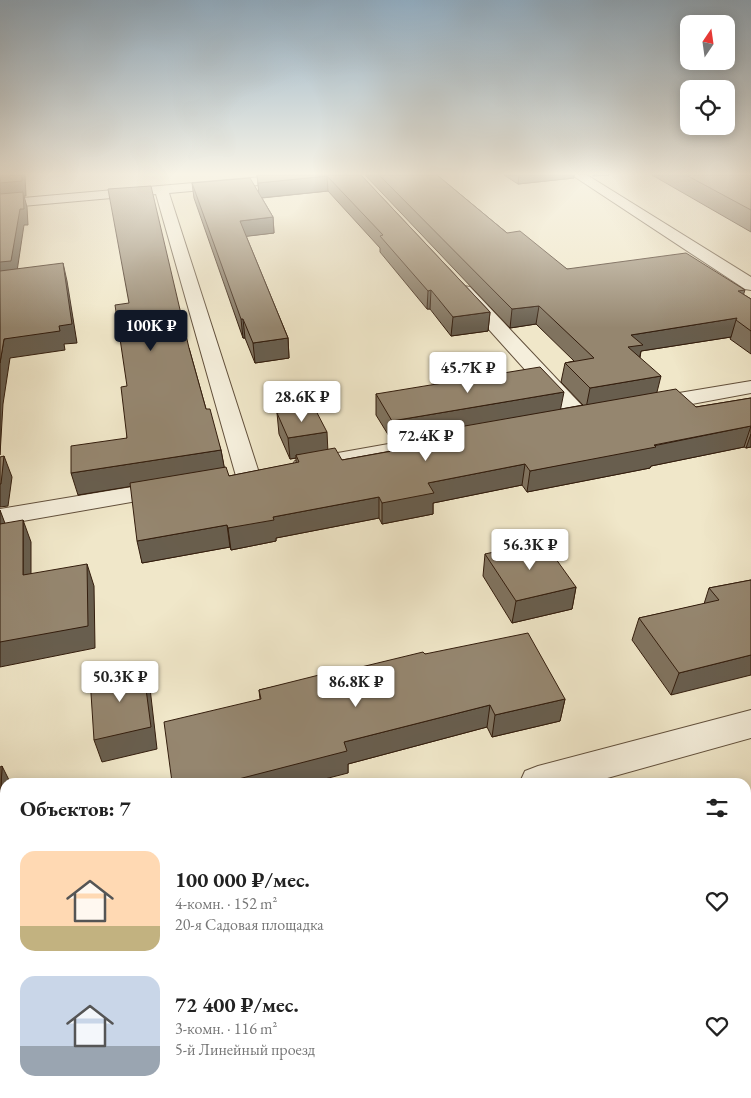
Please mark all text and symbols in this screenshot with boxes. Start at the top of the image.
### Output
north arrow [680,15,735,70]
map controls [680,15,735,135]
button: locate [680,80,735,135]
pin: 100K ₽ [110,310,192,352]
text: 100K ₽ [125,315,177,336]
pin: 45.7K ₽ [422,352,514,394]
text: 45.7K ₽ [440,357,496,378]
pin: 28.6K ₽ [256,380,348,423]
text: 28.6K ₽ [274,386,330,407]
pin: 72.4K ₽ [380,420,472,462]
text: 72.4K ₽ [398,425,454,446]
pin: 56.3K ₽ [484,528,576,571]
text: 56.3K ₽ [502,534,558,555]
pin: 50.3K ₽ [74,660,166,703]
text: 50.3K ₽ [92,666,148,687]
pin: 86.8K ₽ [310,666,402,708]
text: 86.8K ₽ [328,671,384,692]
icon: filters [703,794,731,822]
text: Объектов: 7 [20,795,131,822]
text: 100 000 ₽/мес. [175,866,310,893]
icon: home [60,871,120,931]
icon: heart [703,887,731,915]
text: 4-комн. · 152 m² [175,893,277,914]
text: 20-я Садовая площадка [175,914,324,935]
text: 72 400 ₽/мес. [175,991,299,1018]
icon: home [60,996,120,1056]
icon: heart [703,1012,731,1040]
text: 3-комн. · 116 m² [175,1018,277,1039]
text: 5-й Линейный проезд [175,1039,315,1060]

